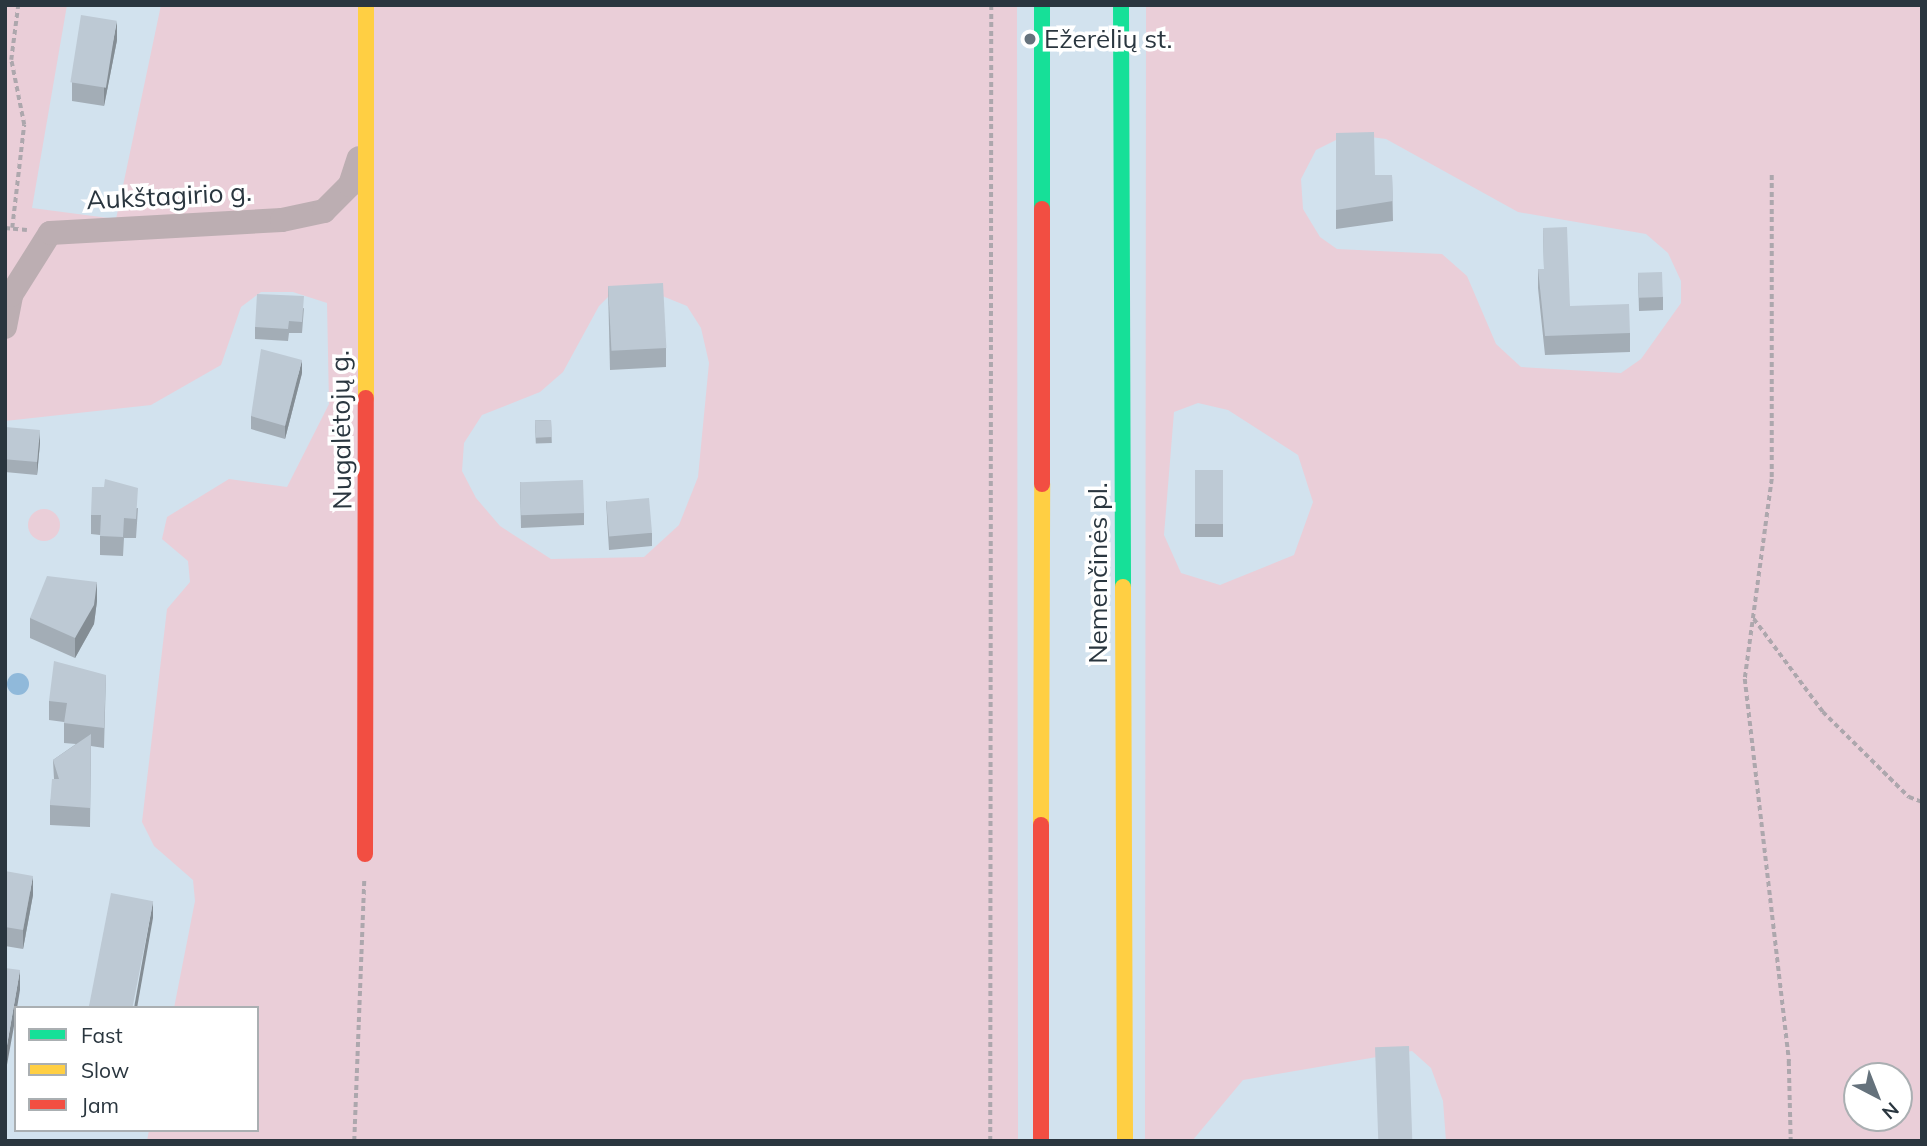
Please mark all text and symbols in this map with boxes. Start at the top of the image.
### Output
place label: Ežerėlių st. [1044,23,1172,55]
marker: Ežerėlių st. [1022,31,1038,47]
street label: Aukštagirio g. [86,176,252,216]
street label: Nugalėtojų g. [324,350,358,510]
street label: Nemenčinės pl. [1082,482,1114,664]
legend [14,1006,259,1132]
text: Fast [81,1022,123,1048]
text: Slow [81,1057,129,1083]
north arrow [1843,1062,1913,1132]
text: Jam [81,1092,119,1118]
text: N [1877,1097,1904,1125]

